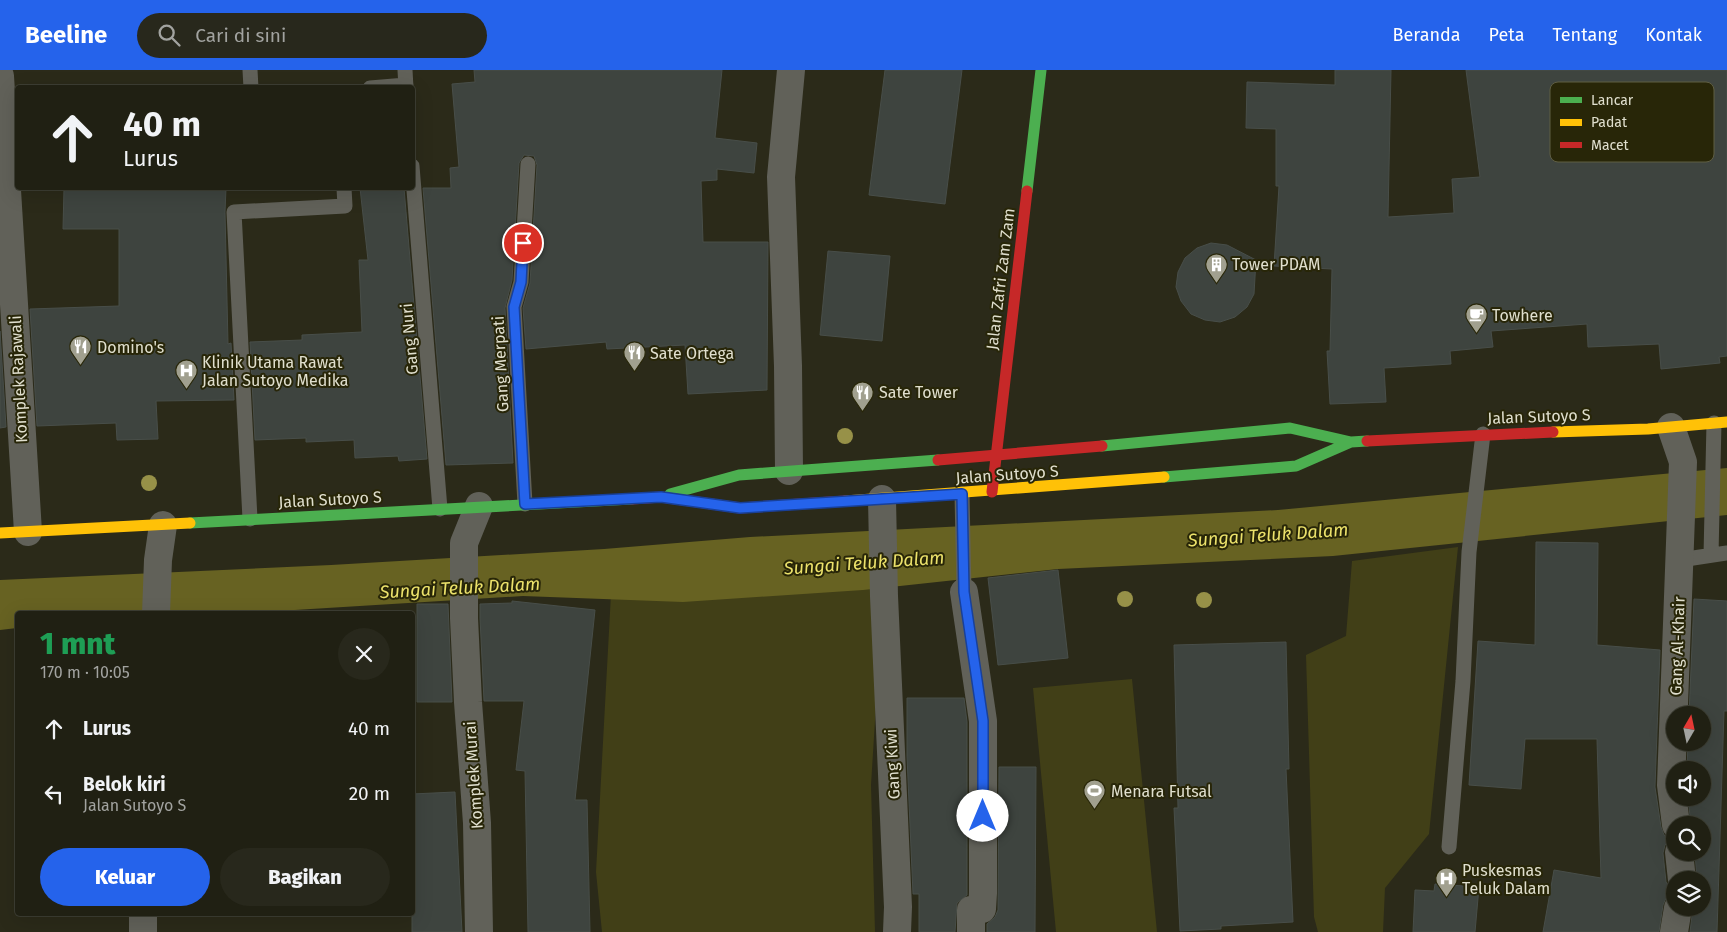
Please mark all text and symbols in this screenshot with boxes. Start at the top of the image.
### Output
search box [137,13,487,58]
text: Beeline [25,21,107,49]
icon: search [155,21,183,49]
text: Cari di sini [195,24,286,47]
text: Beranda [1393,24,1461,46]
text: Peta [1489,24,1524,46]
text: Tentang [1552,24,1617,46]
text: Kontak [1645,24,1702,46]
legend [1550,82,1714,162]
text: Lancar [1591,92,1634,109]
text: 40 m [123,103,201,145]
icon: ahead [40,105,105,170]
text: Padat [1591,114,1628,131]
text: Macet [1591,137,1630,154]
text: Lurus [123,145,178,172]
street label: Jalan Zafri Zam Zam [982,207,1019,351]
pin [502,222,544,264]
icon: arrive [509,229,537,257]
building icon: Tower PDAM [1204,252,1228,283]
place label: Tower PDAM [1232,255,1320,274]
street label: Gang Nuri [397,302,422,375]
cafe icon: Towhere [1464,303,1488,334]
place label: Towhere [1492,306,1553,325]
street label: Komplek Rajawali [6,315,31,443]
street label: Gang Merpati [488,315,513,413]
restaurant icon: Domino's [69,335,93,366]
place label: Domino's [97,338,164,357]
restaurant icon: Sate Ortega [622,341,646,372]
place label: Sate Ortega [650,344,734,363]
place label: Klinik Utama Rawat Jalan Sutoyo Medika [202,353,349,390]
hospital icon: Klinik Utama Rawat Jalan Sutoyo Medika [174,359,198,390]
restaurant icon: Sate Tower [851,380,875,411]
place label: Sate Tower [879,383,959,402]
street label: Jalan Sutoyo S [1487,405,1591,428]
street label: Jalan Sutoyo S [955,461,1060,488]
street label: Jalan Sutoyo S [278,487,382,512]
water label: Sungai Teluk Dalam [1186,518,1349,552]
water label: Sungai Teluk Dalam [782,546,945,580]
water label: Sungai Teluk Dalam [378,573,541,603]
street label: Gang Al-Khair [1666,595,1689,696]
text: 1 mnt [40,626,115,662]
button: close [338,628,390,680]
text: 170 m · 10:05 [40,663,130,682]
north arrow [1666,706,1711,751]
map controls [1666,706,1711,916]
icon: ahead [40,715,68,743]
text: Lurus [83,717,131,740]
text: 40 m [348,717,390,740]
street label: Komplek Murai [460,720,487,830]
street label: Gang Kiwi [881,728,904,800]
button: sound [1666,761,1711,806]
text: Belok kiri [83,773,166,796]
sports icon: Menara Futsal [1083,779,1107,810]
icon: left [40,780,68,808]
text: 20 m [349,782,390,805]
place label: Menara Futsal [1111,782,1212,801]
position arrow [956,789,1008,841]
text: Jalan Sutoyo S [83,796,186,815]
button: search [1666,816,1711,861]
button: Keluar [40,848,210,906]
button: Bagikan [220,848,390,906]
place label: Puskesmas Teluk Dalam [1462,861,1550,898]
hospital icon: Puskesmas Teluk Dalam [1434,867,1458,898]
button: layers [1666,871,1711,916]

